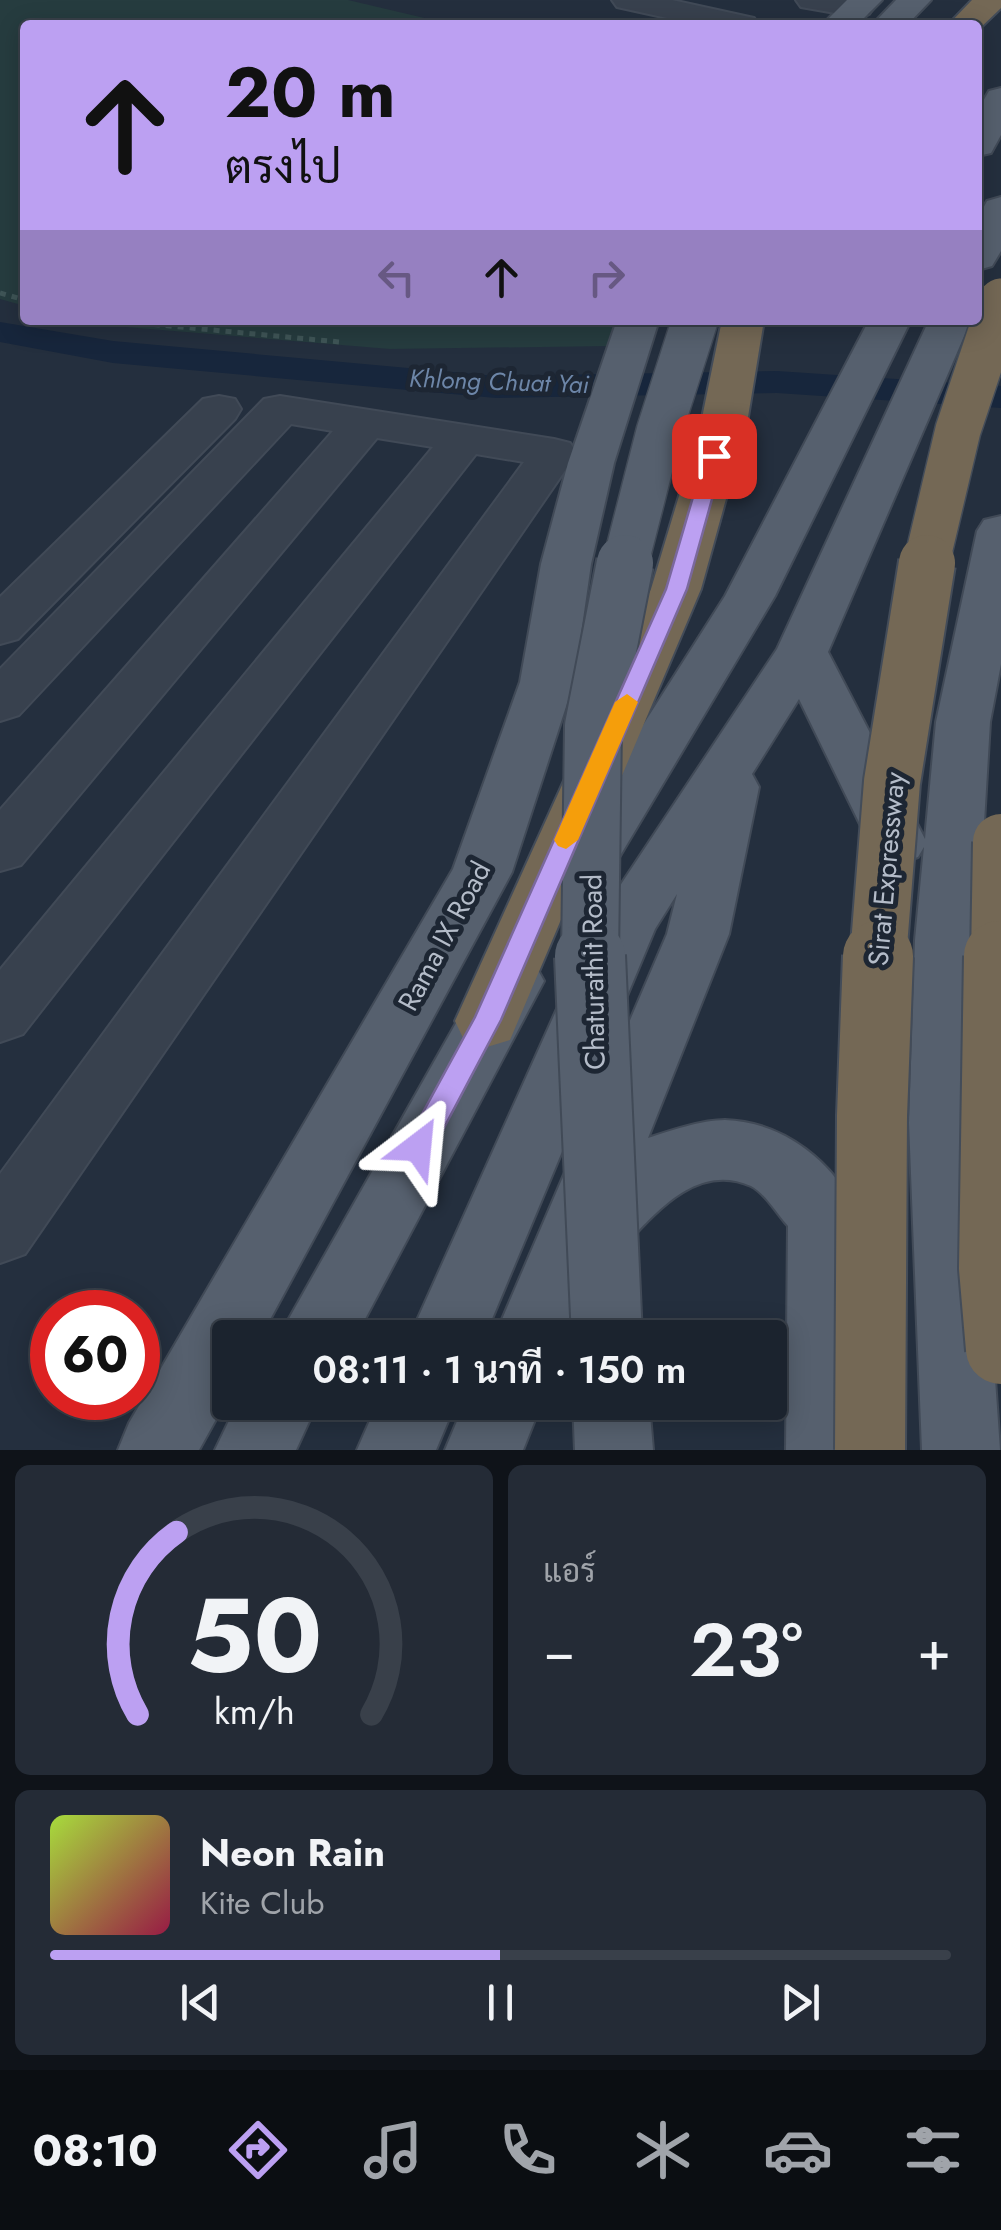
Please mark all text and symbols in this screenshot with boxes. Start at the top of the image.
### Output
text: 20 m [225,42,396,143]
icon: ahead [60,60,190,190]
text: ตรงไป [225,135,342,200]
icon: left [369,250,424,305]
icon: ahead [474,250,529,305]
icon: right [579,250,634,305]
water label: Khlong Chuat Yai [409,360,590,402]
pin [672,414,757,499]
icon: arrive [687,429,742,484]
street label: Sirat Expressway [858,770,915,968]
street label: Rama IX Road [388,854,501,1018]
street label: Chaturathit Road [571,874,616,1070]
position arrow [366,1095,470,1199]
speed limit sign: 60 [30,1290,160,1420]
text: 08:11 · 1 นาที · 150 m [312,1342,687,1397]
text: แอร์ [543,1548,596,1594]
text: 50 [186,1561,322,1711]
text: 23° [689,1596,803,1704]
text: − [543,1611,575,1691]
text: + [917,1611,951,1691]
text: km/h [214,1686,294,1737]
text: Neon Rain [200,1825,385,1880]
text: Kite Club [200,1880,324,1926]
icon: previous [173,1975,228,2030]
icon: pause [473,1975,528,2030]
icon: next [773,1975,828,2030]
icon: directions [223,2115,293,2185]
icon: music [358,2115,428,2185]
icon: phone [493,2115,563,2185]
icon: climate [628,2115,698,2185]
icon: car [763,2115,833,2185]
icon: filters [898,2115,968,2185]
text: 08:10 [33,2118,158,2183]

